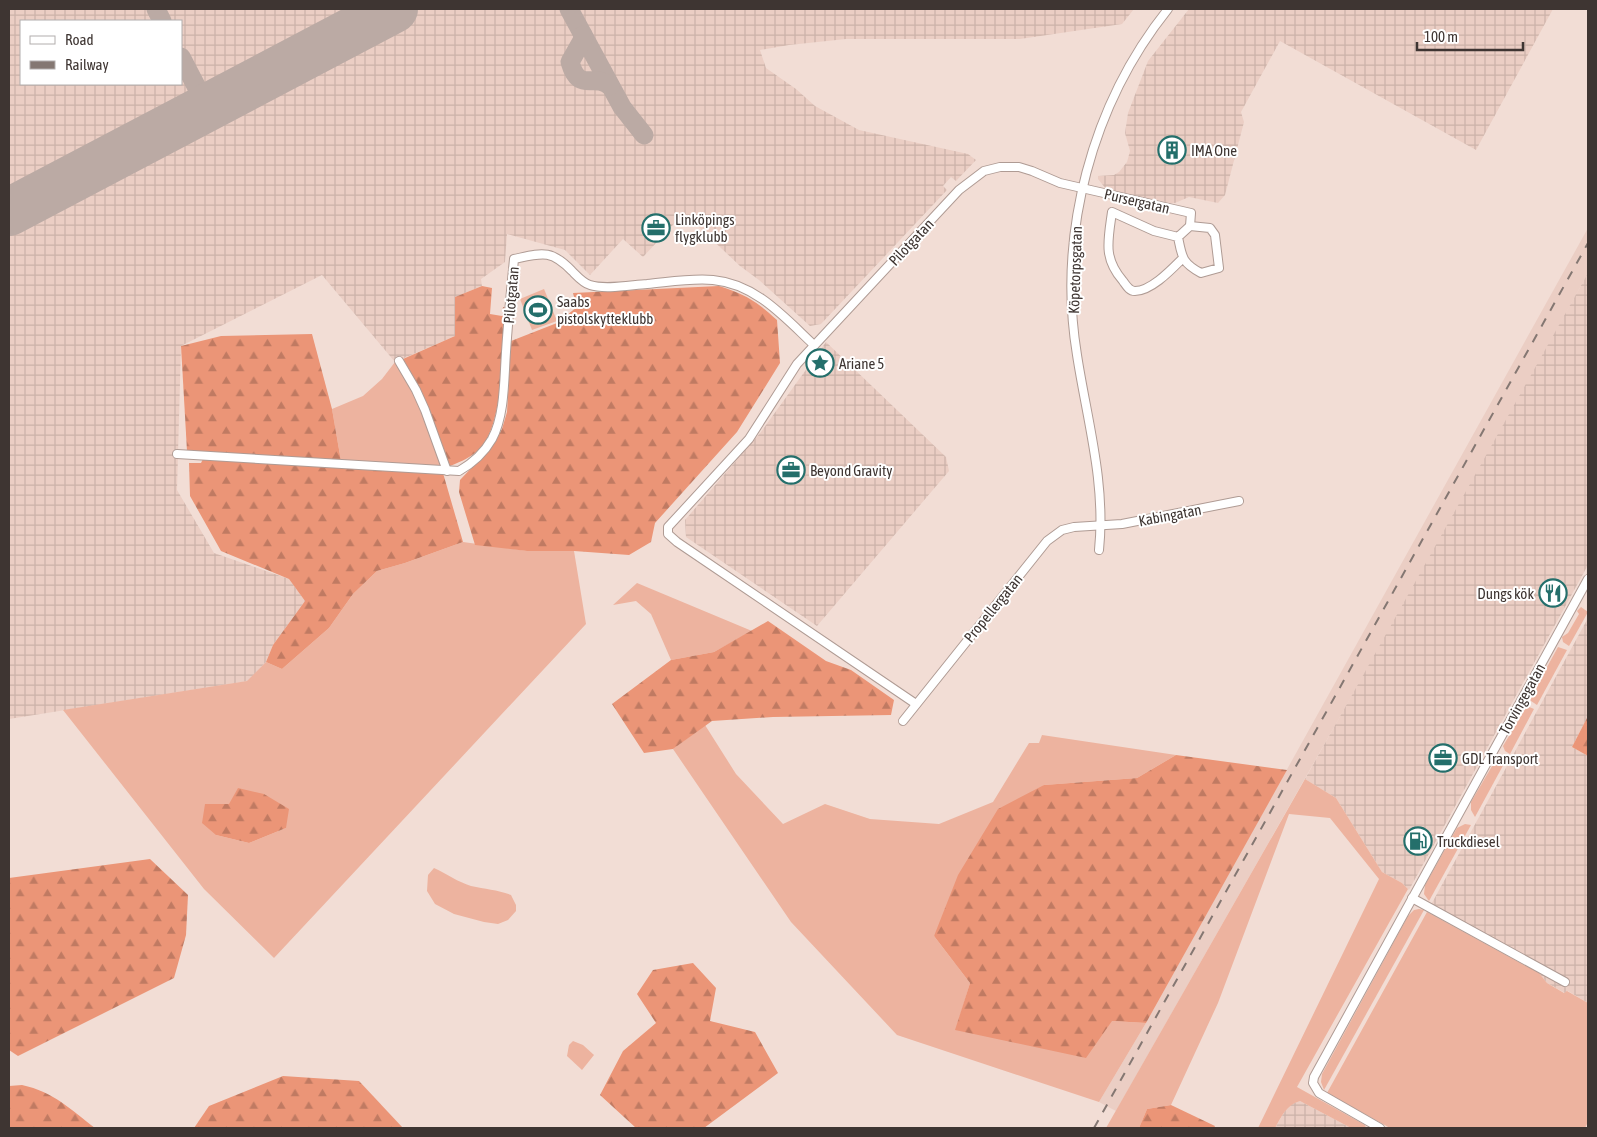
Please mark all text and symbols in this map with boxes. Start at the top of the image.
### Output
legend [20,20,182,85]
scale bar [1417,20,1523,52]
text: 100 m [1424,28,1458,45]
text: Road [65,31,94,48]
text: Railway [65,56,109,73]
building icon: IMA One [1157,135,1187,165]
place label: IMA One [1191,142,1237,159]
street label: Pursergatan [1103,185,1171,217]
place label: Linköpings flygklubb [675,211,734,245]
office icon: Linköpings flygklubb [641,213,671,243]
street label: Pilotgatan [885,215,937,269]
street label: Köpetorpsgatan [1065,226,1085,314]
street label: Pilotgatan [500,266,522,324]
place label: Saabs pistolskytteklubb [557,293,653,327]
sports icon: Saabs pistolskytteklubb [523,295,553,325]
place icon: Ariane 5 [805,348,835,378]
place label: Ariane 5 [839,355,884,372]
office icon: Beyond Gravity [776,455,806,485]
place label: Beyond Gravity [810,462,892,479]
street label: Kabingatan [1137,501,1203,529]
street label: Propellergatan [960,570,1026,646]
restaurant icon: Dungs kök [1538,578,1568,608]
place label: Dungs kök [1477,585,1534,602]
street label: Torvingegatan [1495,660,1549,738]
office icon: GDL Transport [1428,743,1458,773]
place label: GDL Transport [1462,750,1538,767]
fuel station icon: Truckdiesel [1403,826,1433,856]
place label: Truckdiesel [1437,833,1500,850]

